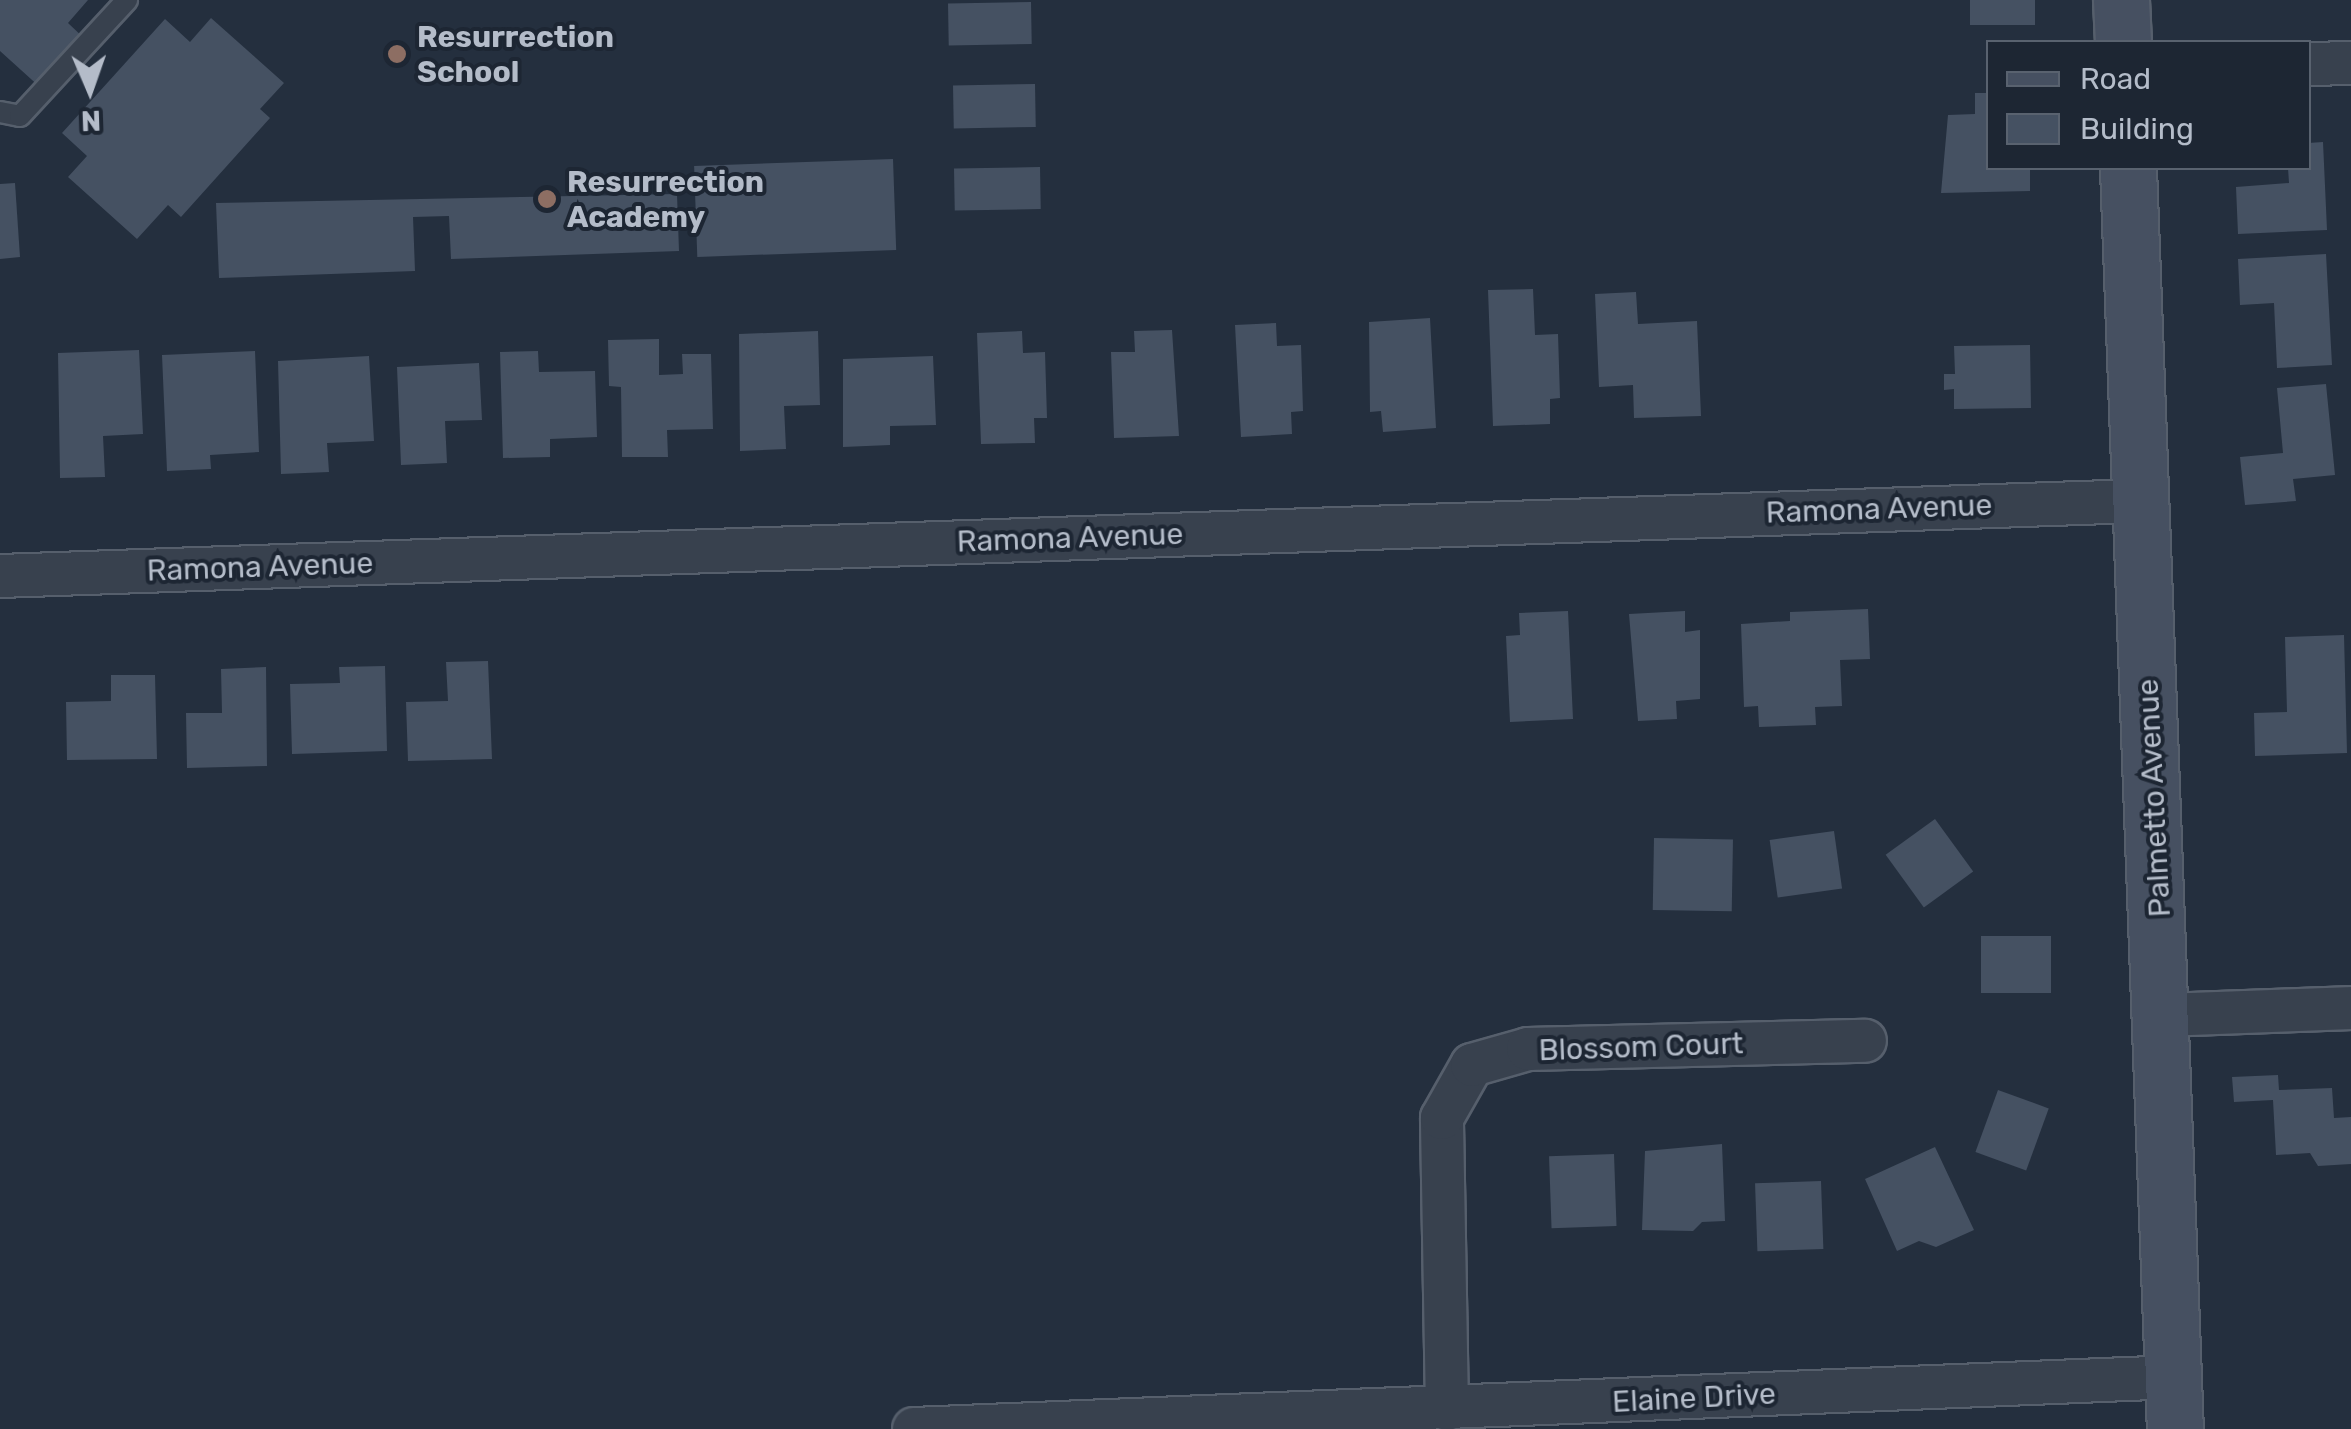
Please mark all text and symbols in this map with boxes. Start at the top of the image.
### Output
place label: Resurrection School [417,19,614,90]
north arrow [40,40,140,140]
legend [1986,40,2311,170]
marker: Resurrection School [386,43,408,65]
text: Road [2080,61,2151,97]
text: N [80,104,102,137]
text: Building [2080,111,2194,147]
place label: Resurrection Academy [567,164,764,234]
marker: Resurrection Academy [536,188,558,210]
street label: Ramona Avenue [1765,487,1993,531]
street label: Ramona Avenue [956,516,1184,560]
street label: Ramona Avenue [146,545,374,589]
street label: Palmetto Avenue [2130,678,2178,918]
street label: Blossom Court [1538,1025,1744,1069]
street label: Elaine Drive [1611,1376,1777,1420]

